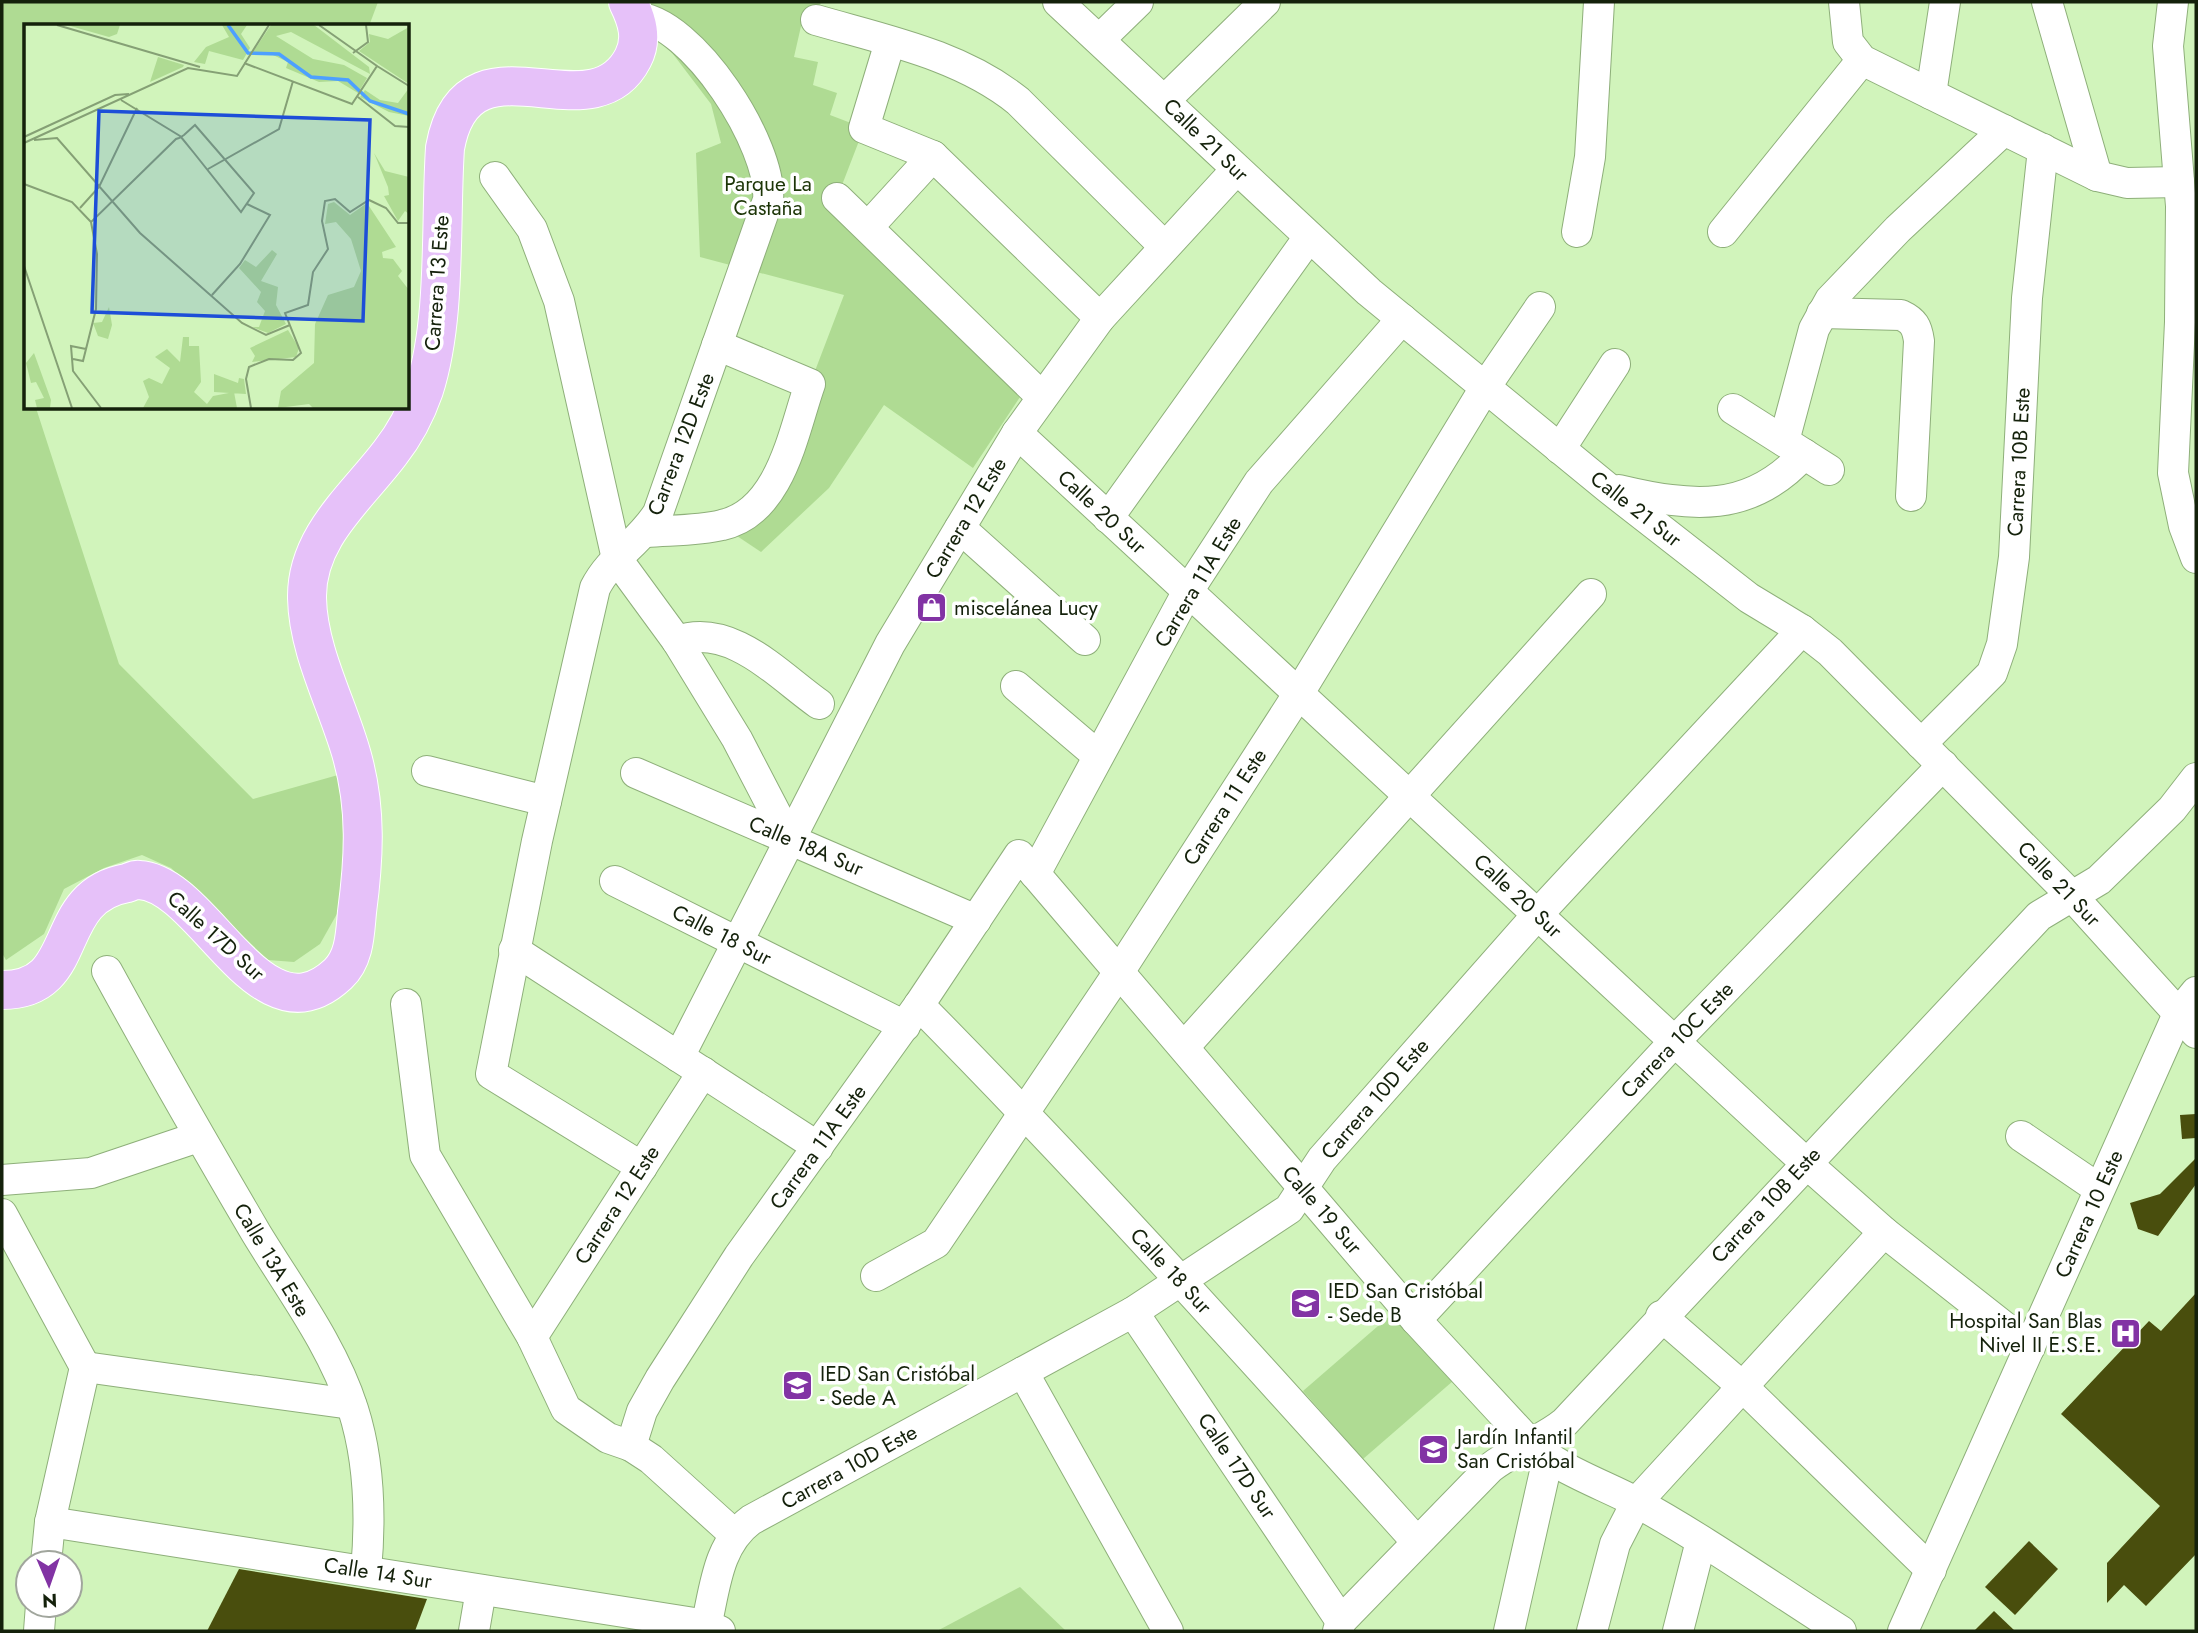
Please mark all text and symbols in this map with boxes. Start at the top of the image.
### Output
inset map [24,24,410,410]
street label: Calle 21 Sur [1156,91,1256,189]
park label: Parque La Castaña [724,169,812,223]
street label: Carrera 13 Este [417,214,457,352]
street label: Carrera 12D Este [640,368,722,520]
street label: Carrera 10B Este [2000,387,2038,537]
street label: Carrera 12 Este [918,452,1014,584]
street label: Calle 20 Sur [1051,463,1154,562]
street label: Calle 21 Sur [1584,464,1689,555]
street label: Carrera 11A Este [1147,511,1249,653]
shop icon: miscelánea Lucy [914,591,948,625]
place label: miscelánea Lucy [954,593,1099,623]
street label: Carrera 11 Este [1176,742,1274,871]
street label: Calle 18A Sur [744,808,869,884]
street label: Calle 21 Sur [2010,834,2108,934]
street label: Calle 20 Sur [1467,847,1570,946]
street label: Calle 17D Sur [161,884,272,989]
street label: Calle 18 Sur [667,897,778,973]
street label: Carrera 10C Este [1614,975,1741,1105]
street label: Carrera 10D Este [1314,1032,1436,1166]
street label: Carrera 11A Este [762,1078,874,1216]
street label: Carrera 12 Este [567,1139,667,1270]
street label: Carrera 10B Este [1704,1140,1828,1270]
street label: Carrera 10 Este [2047,1145,2131,1283]
street label: Calle 19 Sur [1275,1159,1370,1262]
street label: Calle 13A Este [226,1197,318,1323]
street label: Calle 18 Sur [1123,1221,1219,1321]
place label: IED San Cristóbal - Sede B [1328,1276,1483,1330]
school or university icon: IED San Cristóbal - Sede B [1288,1286,1322,1320]
place label: Hospital San Blas Nivel II E.S.E. [1949,1306,2102,1360]
hospital icon: Hospital San Blas Nivel II E.S.E. [2108,1316,2142,1350]
place label: IED San Cristóbal - Sede A [820,1359,975,1413]
school or university icon: IED San Cristóbal - Sede A [780,1369,814,1403]
street label: Calle 17D Sur [1190,1407,1284,1526]
street label: Carrera 10D Este [775,1417,923,1517]
place label: Jardín Infantil San Cristóbal [1454,1422,1575,1476]
school or university icon: Jardín Infantil San Cristóbal [1417,1432,1451,1466]
north arrow [14,1549,84,1619]
street label: Calle 14 Sur [322,1550,435,1596]
text: N [42,1587,58,1614]

